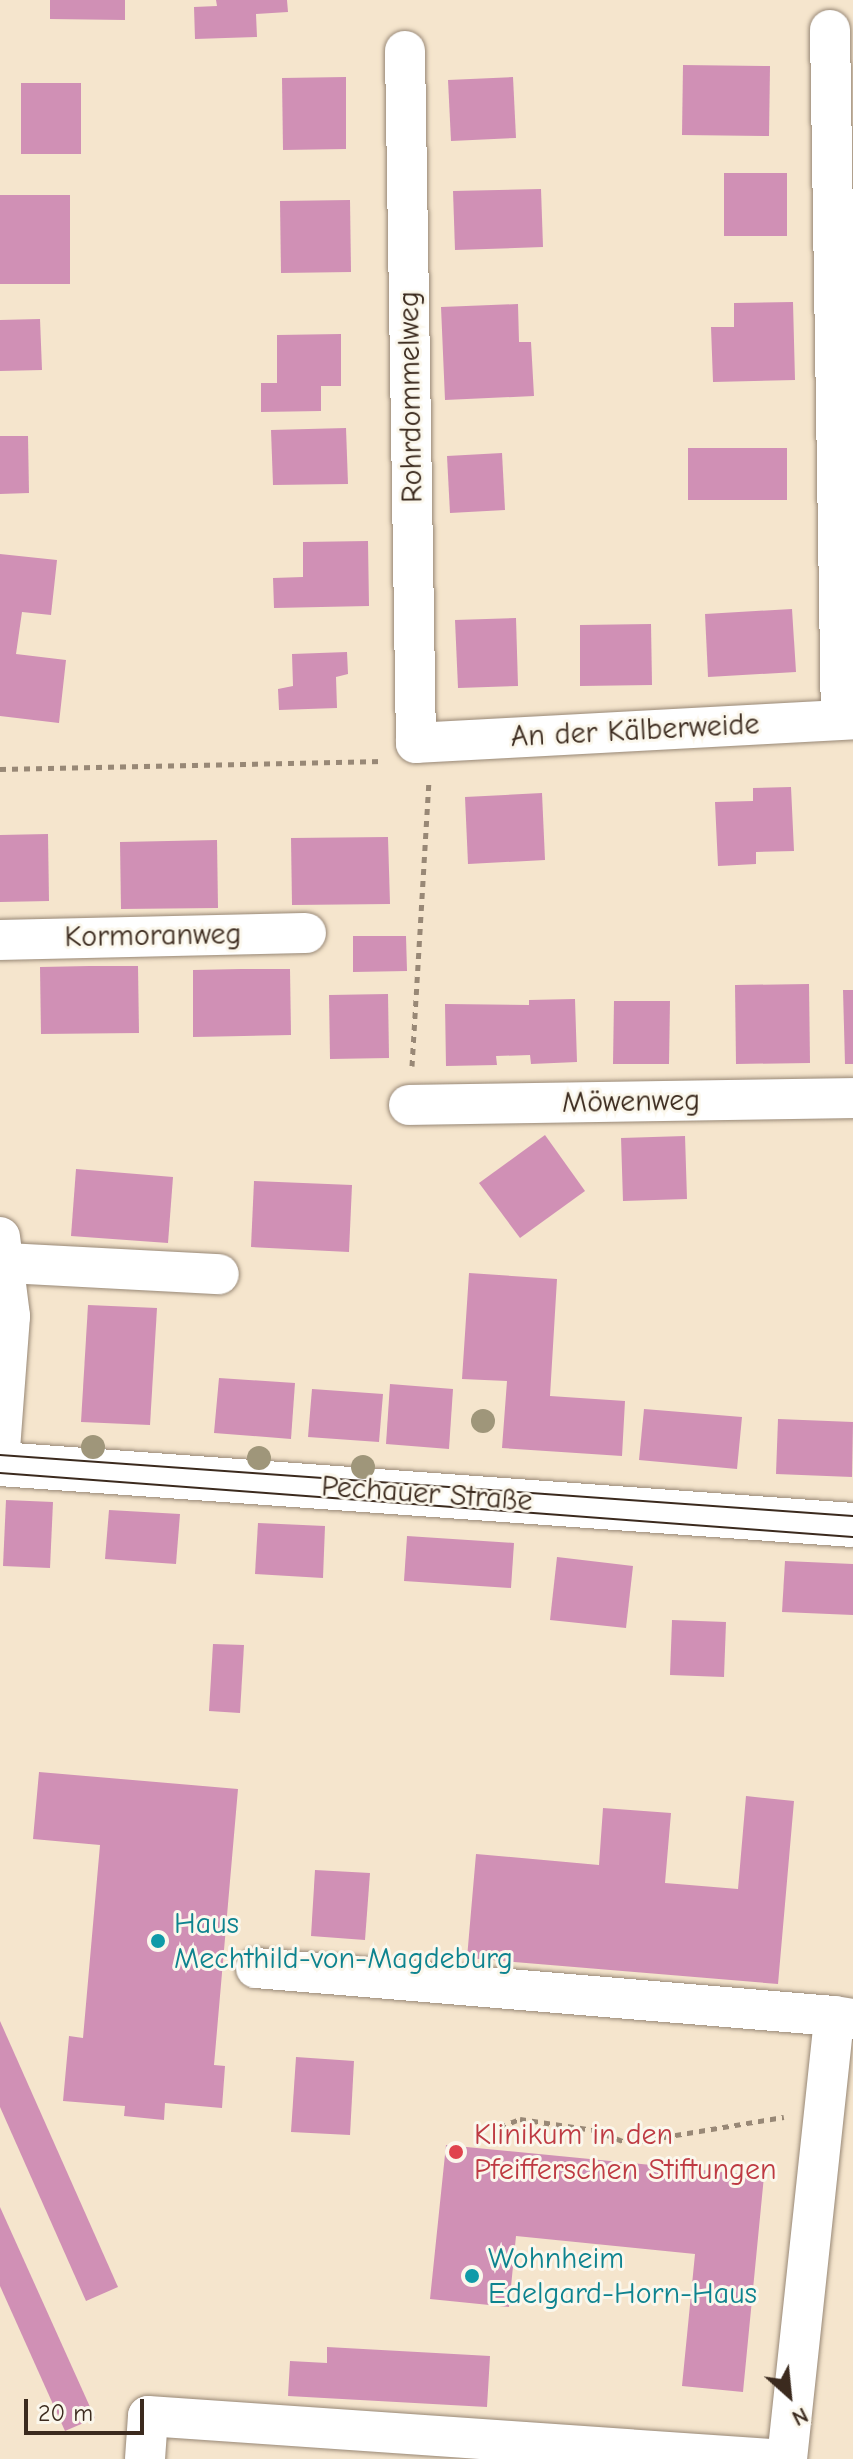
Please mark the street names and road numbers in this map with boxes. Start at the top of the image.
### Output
street label: Rohrdommelweg [391,291,431,503]
street label: An der Kälberweide [510,707,760,755]
street label: Kormoranweg [64,916,242,956]
street label: Möwenweg [562,1083,700,1121]
street label: Pechauer Straße [320,1469,534,1519]

